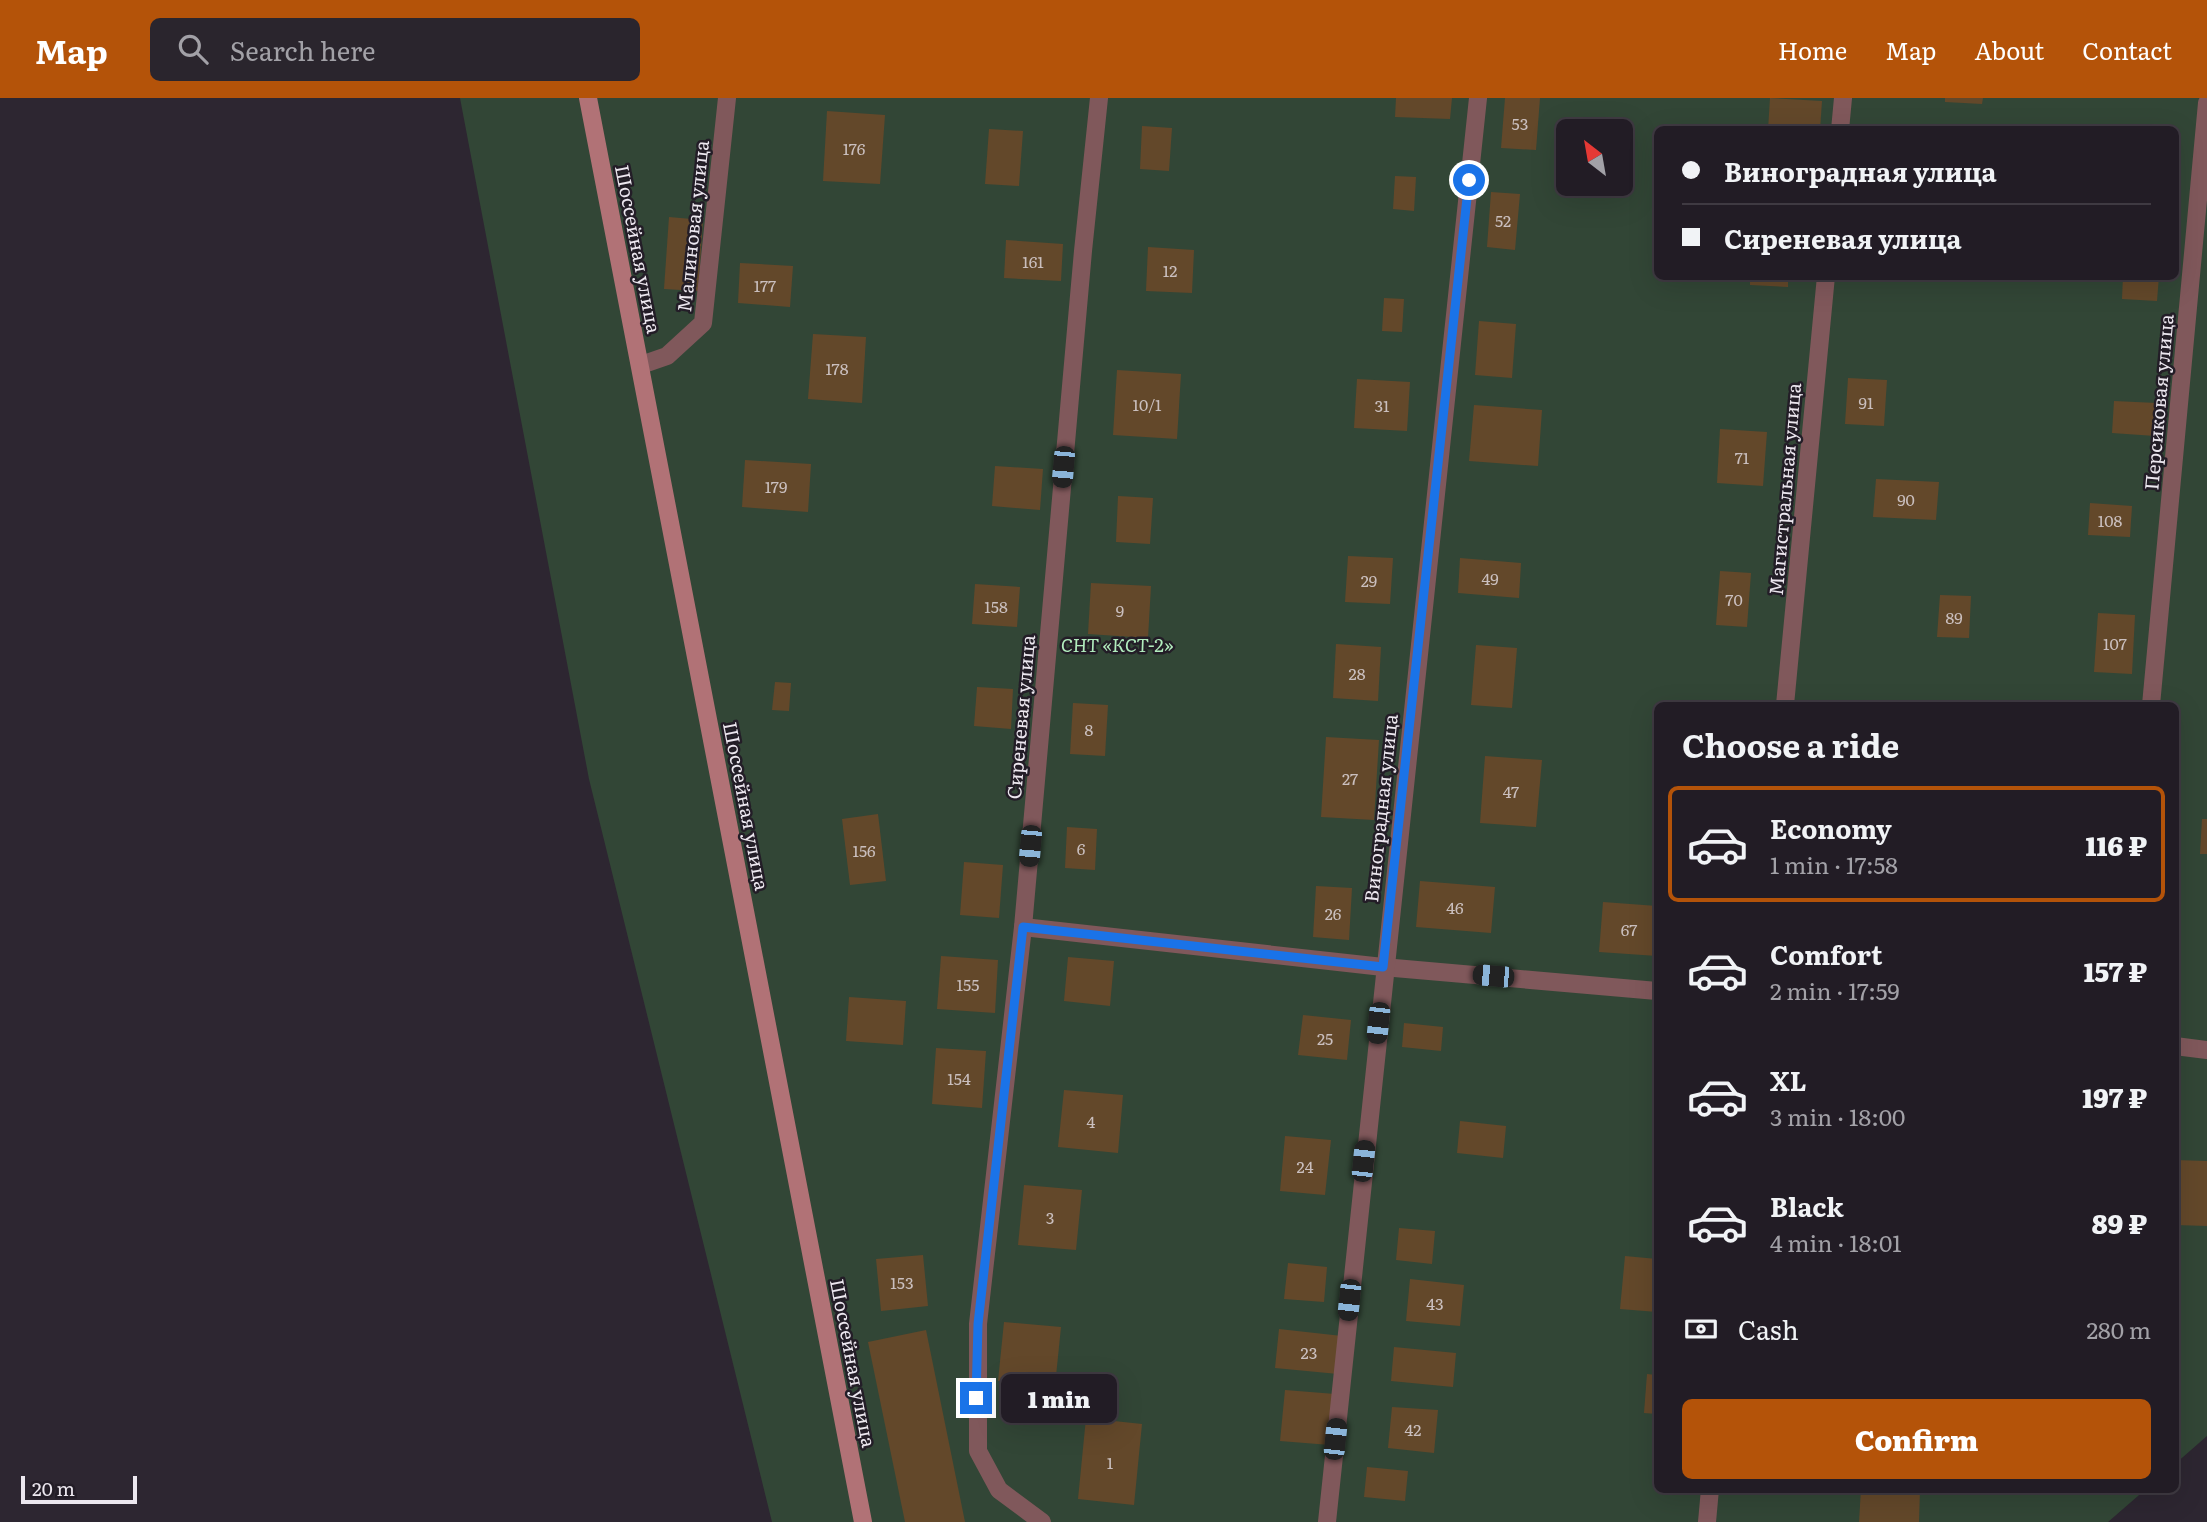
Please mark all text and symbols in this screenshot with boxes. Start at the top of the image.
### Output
search box [150,18,640,81]
text: Map [35,25,108,74]
icon: search [174,30,212,68]
text: Search here [230,30,376,69]
text: Home [1778,32,1847,67]
text: Map [1885,32,1936,67]
text: About [1974,32,2044,67]
text: Contact [2082,32,2172,67]
house number: 53 [1512,111,1528,135]
north arrow [1556,119,1633,196]
map controls [1556,119,1633,196]
house number: 176 [843,136,866,160]
street label: Малиновая улица [669,138,715,313]
text: Виноградная улица [1724,151,1997,190]
street label: Шоссейная улица [609,162,669,336]
route start [1453,164,1485,196]
house number: 52 [1495,208,1511,232]
text: Сиреневая улица [1724,218,1962,257]
house number: 161 [1022,249,1044,273]
house number: 12 [1163,258,1177,282]
house number: 177 [754,273,776,297]
street label: Персиковая улица [2136,312,2180,491]
house number: 178 [826,356,849,380]
street label: Магистральная улица [1761,381,1807,596]
house number: 91 [1859,390,1874,414]
house number: 10/1 [1132,392,1162,416]
house number: 31 [1374,393,1390,417]
car [1051,445,1076,489]
house number: 71 [1735,445,1750,469]
house number: 179 [765,474,787,498]
house number: 90 [1897,487,1915,511]
house number: 108 [2098,508,2122,532]
house number: 49 [1481,566,1499,590]
house number: 29 [1361,568,1377,592]
house number: 70 [1725,587,1743,611]
house number: 158 [984,594,1008,618]
house number: 9 [1116,598,1124,622]
house number: 89 [1945,605,1963,629]
park label: СНТ «КСТ-2» [1061,630,1174,658]
house number: 107 [2103,631,2127,655]
street label: Сиреневая улица [999,633,1041,800]
house number: 28 [1349,661,1366,685]
street label: Виноградная улица [1356,712,1404,904]
house number: 8 [1085,717,1094,741]
street label: Шоссейная улица [717,719,777,893]
text: Choose a ride [1682,720,1899,768]
house number: 27 [1342,766,1358,790]
house number: 47 [1503,779,1519,803]
text: Economy [1770,808,1892,847]
icon: car [1686,813,1749,876]
car [1018,824,1043,868]
text: 116 ₽ [2086,825,2147,864]
house number: 6 [1077,836,1086,860]
house number: 156 [852,838,876,862]
text: 1 min · 17:58 [1770,847,1898,881]
house number: 46 [1446,895,1464,919]
house number: 26 [1325,901,1342,925]
house number: 67 [1621,917,1637,941]
text: Comfort [1770,934,1882,973]
icon: car [1686,939,1749,1002]
text: 157 ₽ [2084,951,2147,990]
car [1472,964,1515,988]
house number: 155 [957,972,979,996]
text: 2 min · 17:59 [1770,973,1900,1007]
car [1366,1001,1391,1045]
house number: 25 [1317,1026,1333,1050]
text: XL [1770,1060,1807,1099]
icon: car [1686,1065,1749,1128]
house number: 154 [947,1066,971,1090]
text: 197 ₽ [2082,1077,2147,1116]
text: 3 min · 18:00 [1770,1099,1905,1133]
house number: 4 [1087,1109,1096,1133]
car [1351,1139,1376,1183]
house number: 24 [1297,1154,1314,1178]
text: Black [1770,1186,1844,1225]
icon: car [1686,1191,1749,1254]
text: 89 ₽ [2092,1203,2147,1242]
house number: 3 [1046,1205,1054,1229]
text: 4 min · 18:01 [1770,1225,1902,1259]
house number: 153 [890,1270,914,1294]
street label: Шоссейная улица [824,1276,884,1450]
car [1337,1278,1362,1322]
house number: 43 [1426,1291,1444,1315]
text: Cash [1738,1309,1799,1348]
icon: cash [1682,1310,1720,1348]
text: 280 m [2086,1312,2151,1346]
house number: 23 [1301,1340,1317,1364]
callout: 1 min [1000,1374,1116,1422]
text: 1 min [1028,1381,1090,1415]
route end [960,1382,992,1414]
button: Confirm [1682,1399,2151,1479]
car [1323,1417,1348,1461]
house number: 42 [1405,1417,1421,1441]
house number: 1 [1107,1450,1114,1474]
scale bar [21,1473,136,1505]
text: 20 m [32,1474,75,1502]

